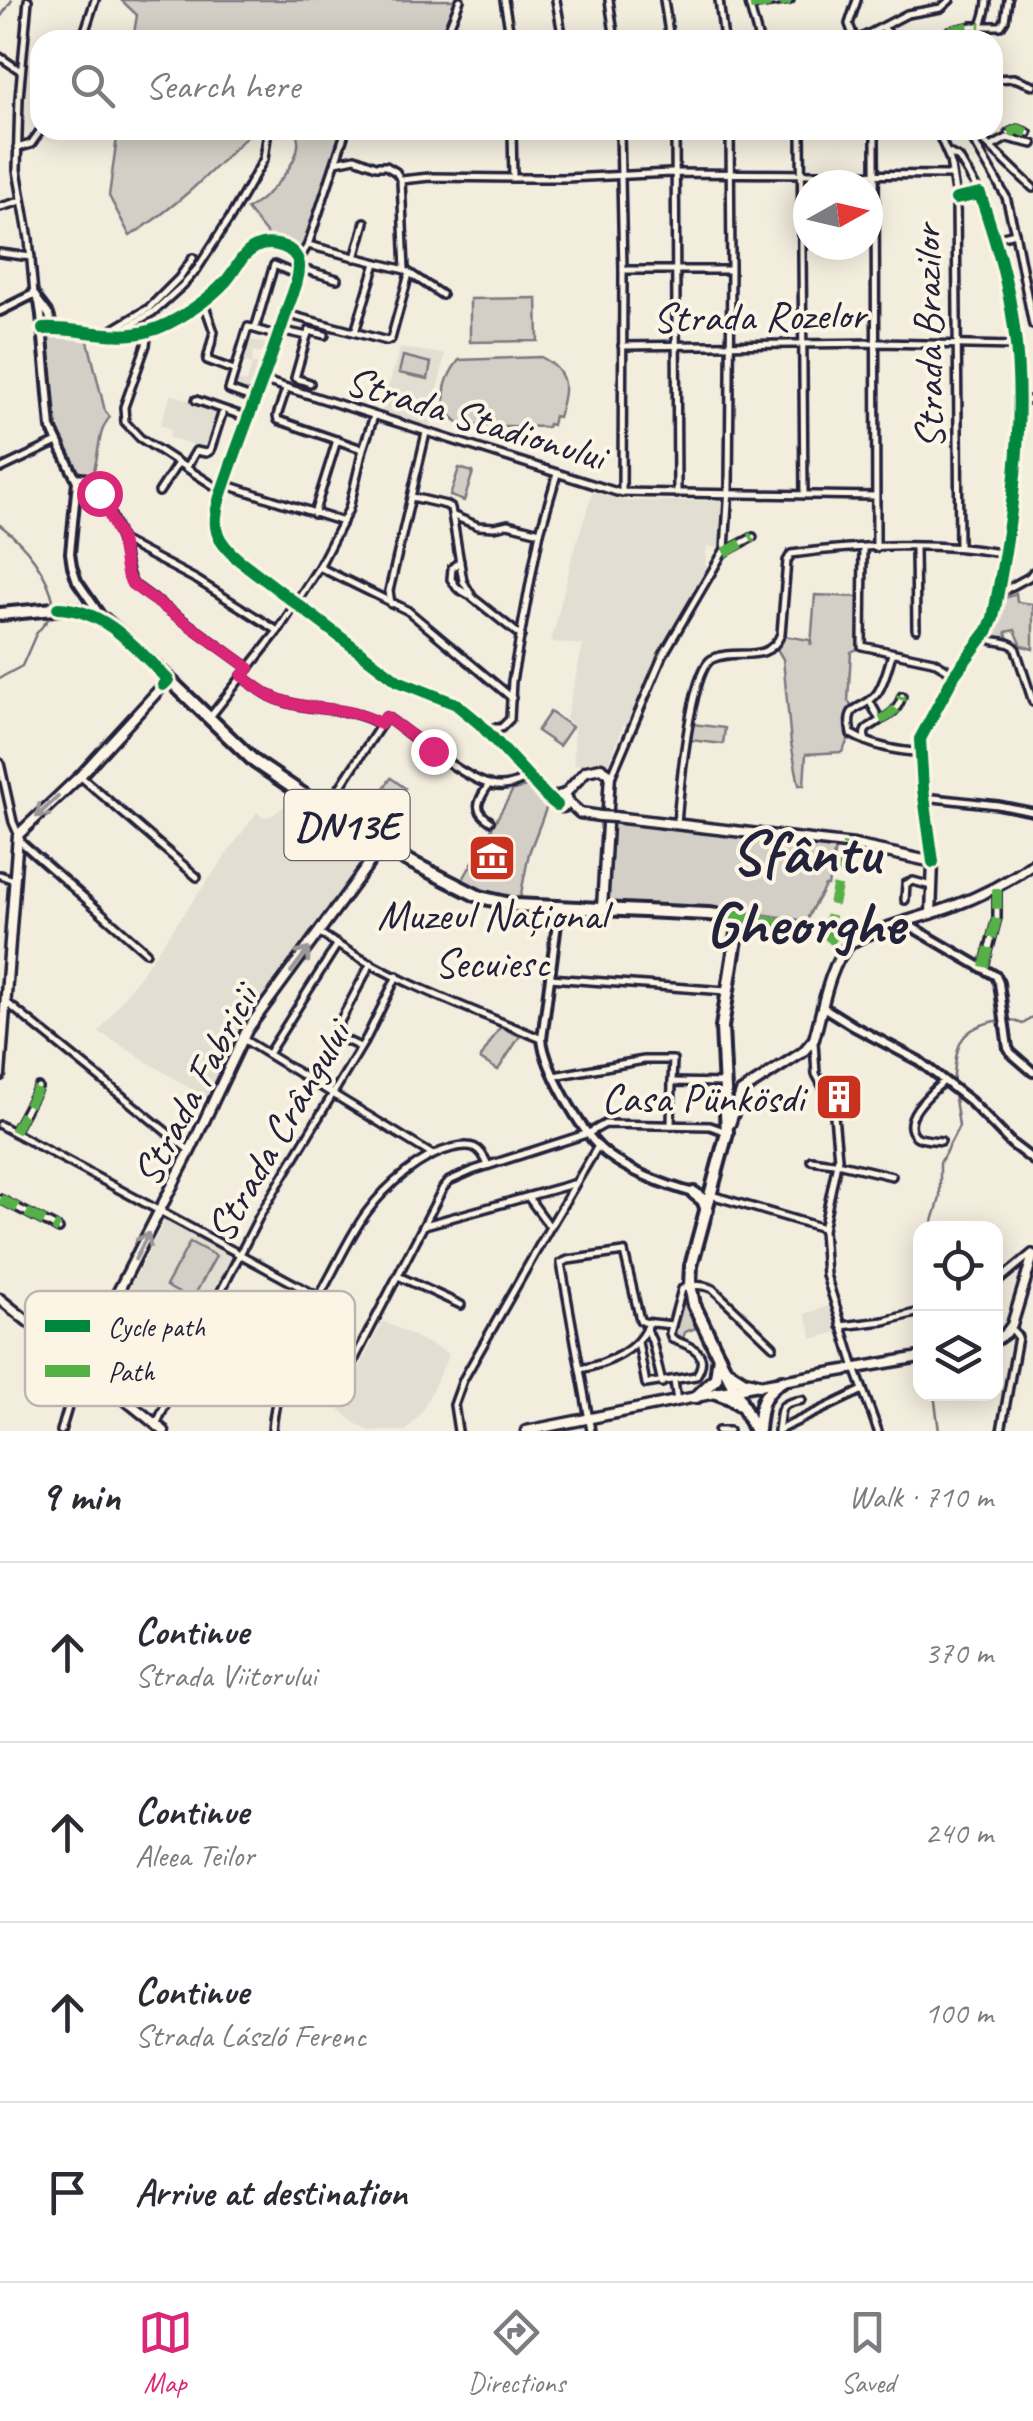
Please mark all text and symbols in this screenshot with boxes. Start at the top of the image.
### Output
search box [30,30,1003,140]
icon: search [65,58,120,113]
text: Search here [145,62,300,109]
north arrow [793,170,883,260]
street label: Strada Brazilor [900,220,957,450]
street label: Strada Rozelor [652,288,869,345]
street label: Strada Stadionului [339,354,617,485]
route start [77,471,123,517]
route end [411,729,457,775]
road number: DN13E [284,790,410,860]
one-way arrow [35,795,60,818]
district label: Sfântu Gheorghe [706,813,909,963]
museum icon: Muzeul Național Secuiesc [466,832,518,884]
place label: Muzeul Național Secuiesc [377,889,614,990]
one-way arrow [289,947,310,974]
street label: Strada Fabricii [120,972,273,1195]
street label: Strada Crângului [194,1008,365,1251]
building icon: Casa Pünkösdi [813,1071,865,1123]
place label: Casa Pünkösdi [601,1072,809,1125]
map controls [913,1221,1003,1401]
button: locate [913,1221,1003,1311]
one-way arrow [133,1232,152,1262]
legend [25,1291,355,1406]
text: Cycle path [108,1309,205,1344]
button: layers [913,1311,1003,1401]
text: Path [108,1354,155,1389]
text: 9 min [40,1470,120,1523]
text: Walk · 710 m [849,1476,993,1517]
text: Continue [135,1608,249,1655]
icon: ahead [40,1625,95,1680]
text: 370 m [924,1632,993,1673]
text: Strada Viitorului [135,1655,317,1696]
text: Continue [135,1788,249,1835]
icon: ahead [40,1805,95,1860]
text: 240 m [924,1812,993,1853]
text: Aleea Teilor [135,1835,255,1876]
text: Continue [135,1968,249,2015]
icon: ahead [40,1985,95,2040]
text: 100 m [924,1992,993,2033]
text: Strada László Ferenc [135,2015,366,2056]
icon: arrive [40,2165,95,2220]
text: Arrive at destination [135,2169,407,2216]
tab: Map [138,2305,193,2400]
tab: Directions [468,2305,565,2400]
tab: Saved [840,2305,895,2400]

